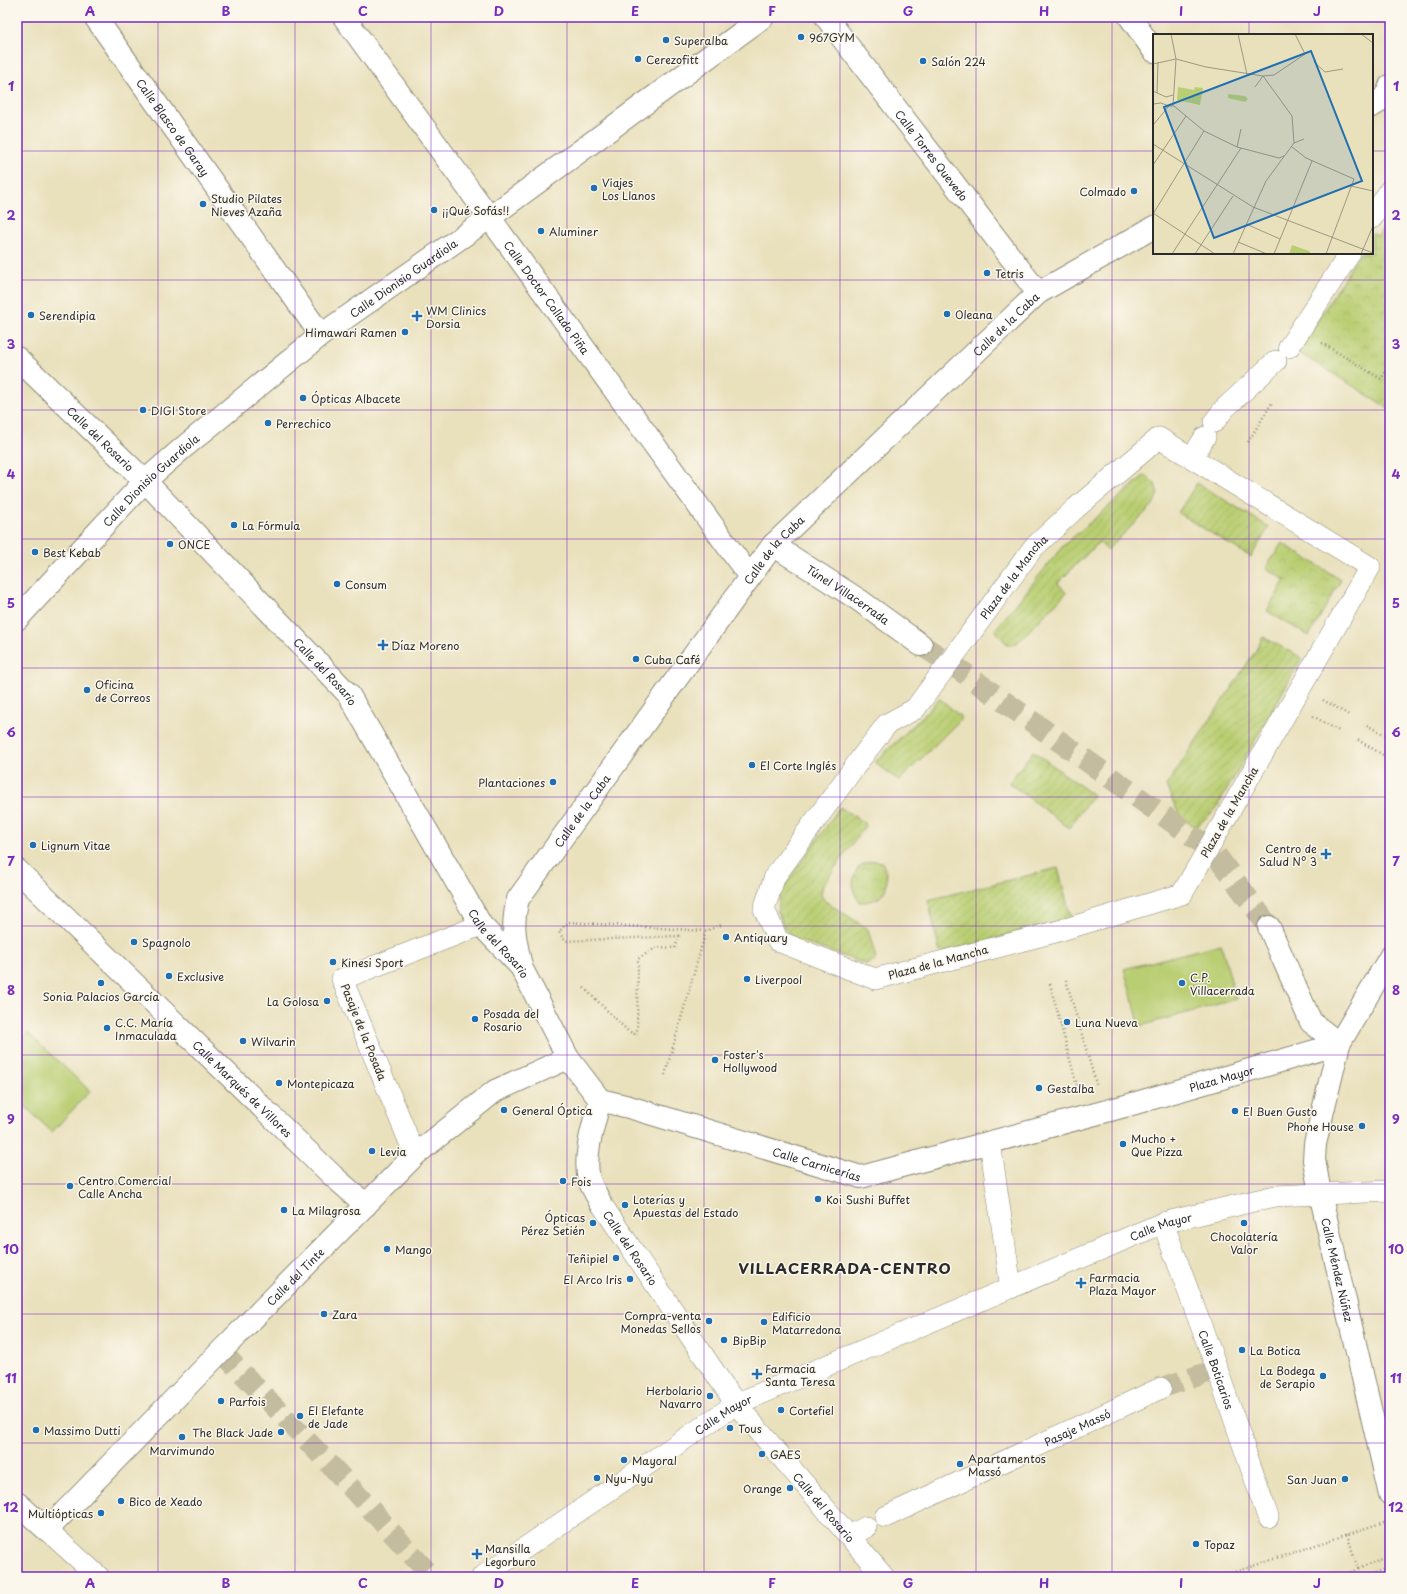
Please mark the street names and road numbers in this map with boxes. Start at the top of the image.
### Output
street label: Calle Blasco de Garay [133,75,214,179]
street label: Calle Torres Quevedo [891,106,973,204]
street label: Calle Dionisio Guardiola [346,234,461,321]
street label: Calle Doctor Collado Piña [500,237,594,357]
street label: Calle de la Caba [968,288,1043,360]
street label: Calle del Rosario [63,402,138,475]
street label: Calle Dionisio Guardiola [98,430,203,530]
street label: Calle de la Caba [739,511,808,588]
street label: Plaza de la Mancha [975,530,1051,622]
street label: Túnel Villacerrada [804,560,893,628]
street label: Calle del Rosario [290,634,362,708]
street label: Plaza de la Mancha [1196,763,1262,861]
street label: Calle de la Caba [550,770,614,850]
street label: Calle del Rosario [465,905,534,981]
street label: Plaza de la Mancha [886,940,990,984]
street label: Pasaje de la Posada [337,981,391,1083]
street label: Calle Marqués de Villores [189,1036,296,1141]
street label: Plaza Mayor [1187,1060,1257,1096]
street label: Calle Carnicerías [771,1142,863,1185]
street label: Calle del Rosario [599,1207,662,1289]
street label: Calle Mayor [1127,1208,1195,1245]
street label: Calle Méndez Núñez [1317,1216,1358,1324]
street label: Calle del Tinte [262,1243,328,1309]
street label: Calle Boticarios [1195,1327,1239,1411]
street label: Calle Mayor [691,1389,755,1439]
street label: Pasaje Massó [1041,1404,1113,1450]
street label: Calle del Rosario [789,1468,859,1546]

